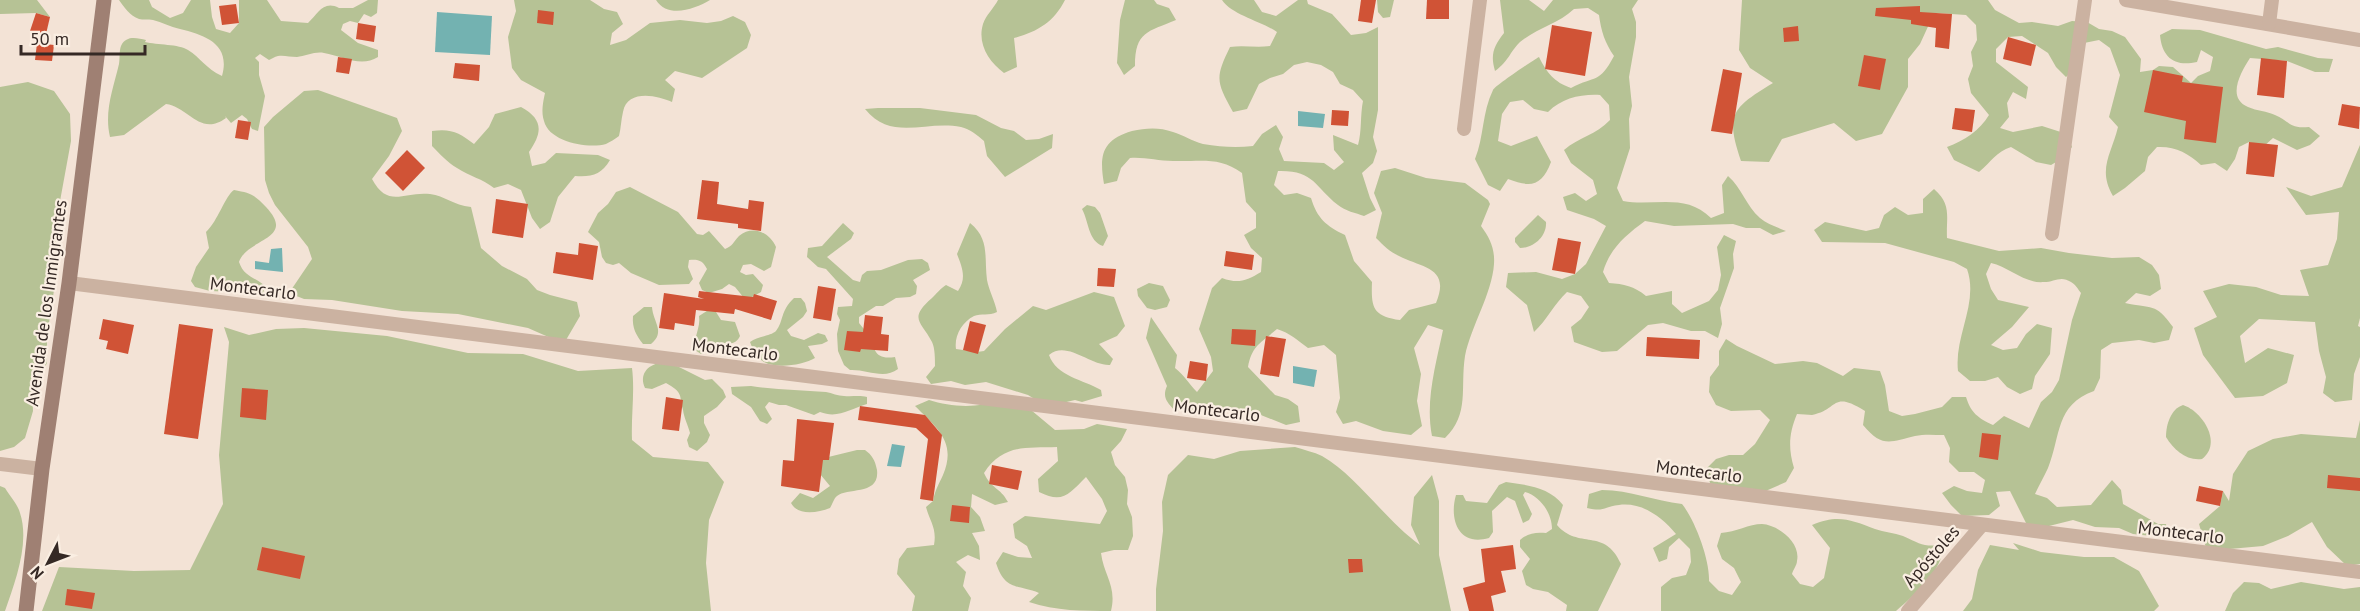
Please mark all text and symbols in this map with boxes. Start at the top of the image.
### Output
scale bar [21,18,146,56]
text: 50 m [30,27,69,50]
street label: Avenida de los Inmigrantes [20,198,72,408]
street label: Montecarlo [209,271,297,305]
street label: Montecarlo [691,332,779,366]
street label: Montecarlo [1173,393,1261,427]
street label: Montecarlo [1655,454,1743,488]
street label: Montecarlo [2137,515,2225,549]
street label: Apóstoles [1898,520,1964,592]
north arrow [18,533,78,593]
text: N [26,562,48,584]

